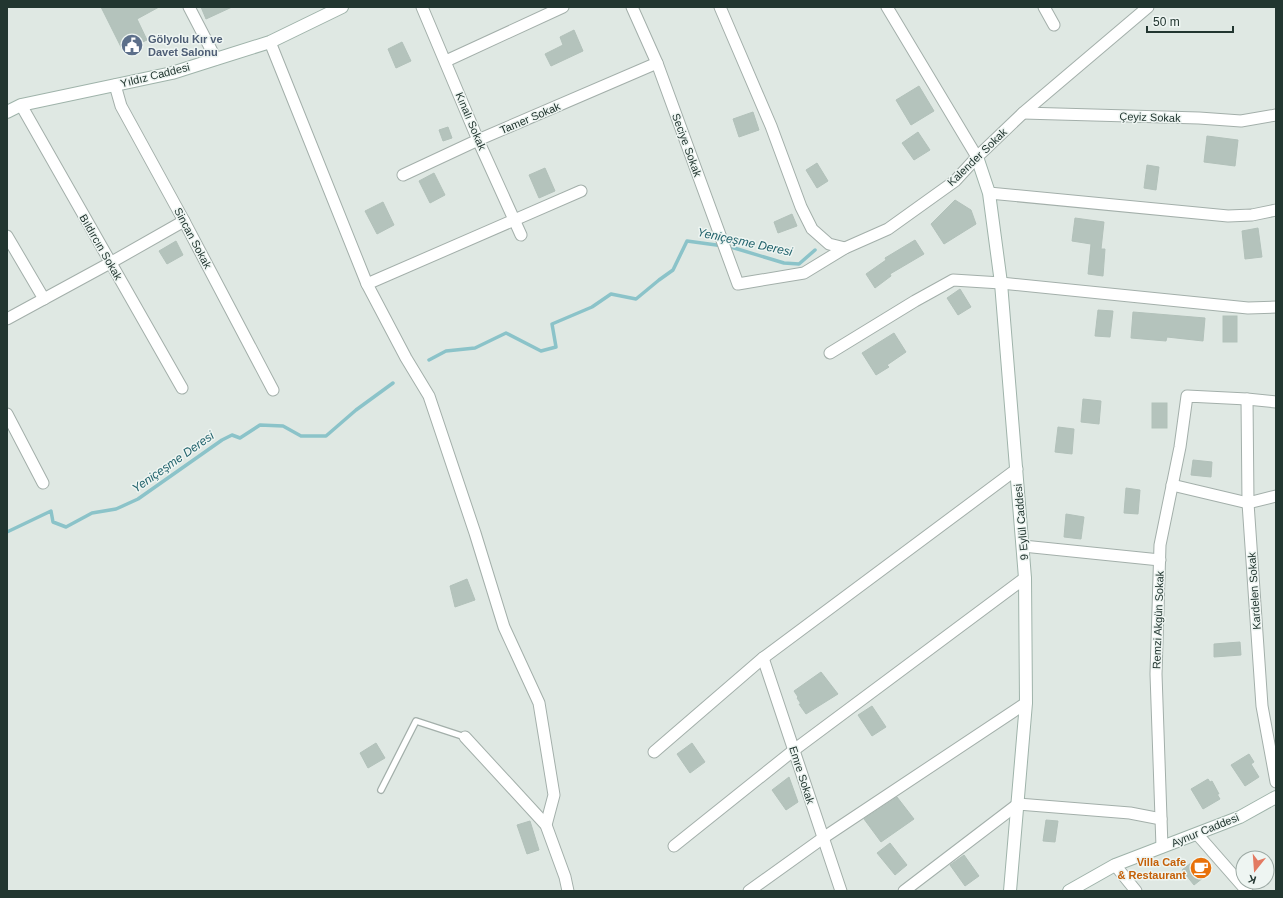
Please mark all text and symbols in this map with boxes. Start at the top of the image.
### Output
scale bar [1147,8,1233,34]
text: 50 m [1153,15,1180,29]
public building icon: Gölyolu Kır ve Davet Salonu [119,32,145,58]
place label: Gölyolu Kır ve Davet Salonu [148,33,223,58]
street label: Yıldız Caddesi [119,61,191,89]
street label: Kınalı Sokak [453,90,489,152]
street label: Tamer Sokak [498,100,562,136]
street label: Çeyiz Sokak [1119,110,1181,124]
street label: Seciye Sokak [670,112,704,179]
street label: Kalender Sokak [945,125,1009,188]
street label: Sincan Sokak [172,205,214,271]
street label: Bıldırcın Sokak [77,212,125,282]
water label: Yeniçeşme Deresi [696,225,794,259]
water label: Yeniçeşme Deresi [129,428,217,495]
street label: 9 Eylül Caddesi [1012,483,1030,561]
street label: Kardelen Sokak [1245,551,1263,630]
street label: Remzi Akgün Sokak [1150,570,1166,669]
street label: Emre Sokak [787,745,817,806]
street label: Aynur Caddesi [1169,811,1241,849]
north arrow [1235,850,1275,890]
cafe icon: Villa Cafe & Restaurant [1188,855,1214,881]
place label: Villa Cafe & Restaurant [1118,856,1186,881]
text: K [1246,873,1258,886]

